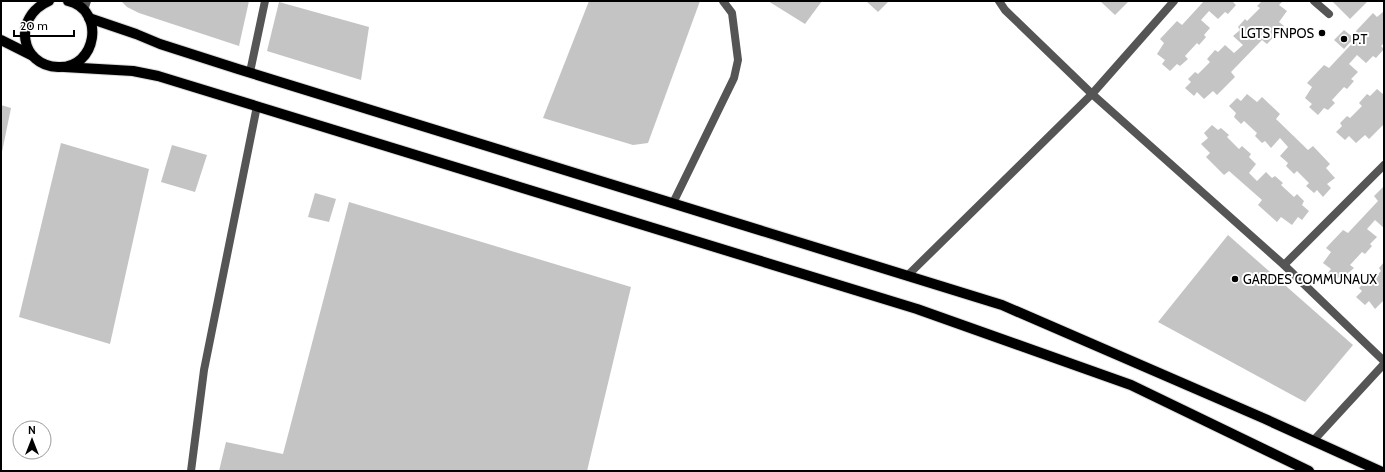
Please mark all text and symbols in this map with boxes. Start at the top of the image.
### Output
scale bar [14,12,74,38]
text: 20 m [20,18,48,33]
place label: LGTS FNPOS [1241,25,1314,41]
marker: LGTS FNPOS [1317,28,1327,38]
place label: P.T [1352,31,1368,47]
marker: P.T [1339,34,1349,44]
place label: GARDES COMMUNAUX [1243,271,1377,287]
marker: GARDES COMMUNAUX [1230,274,1240,284]
north arrow [12,420,52,460]
text: N [28,423,36,437]

